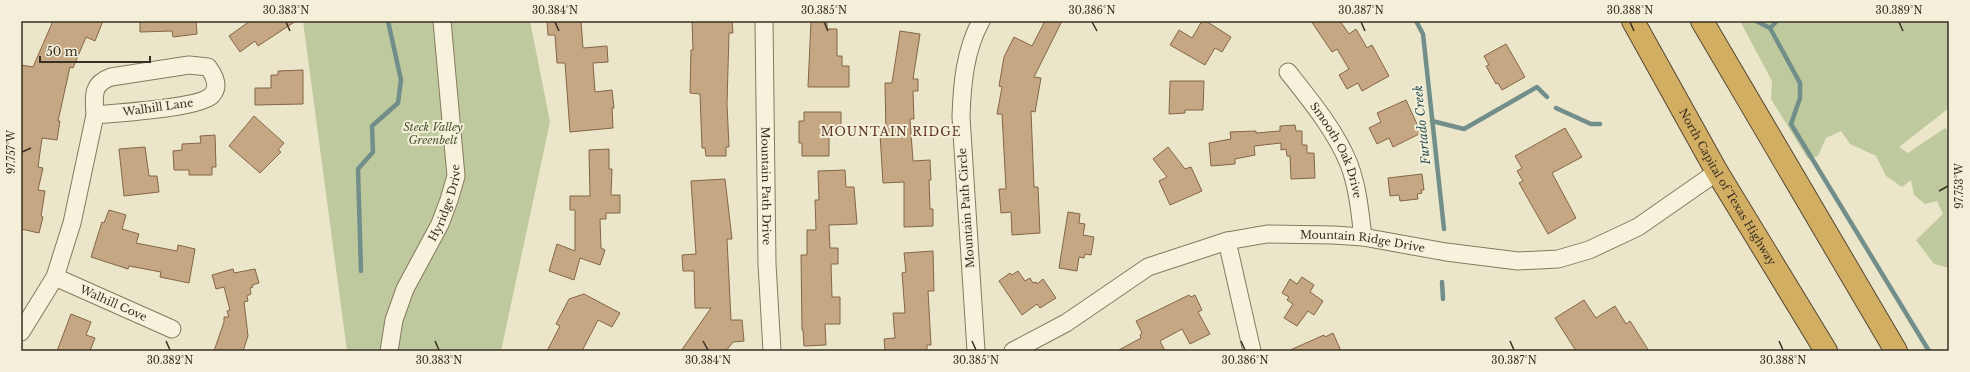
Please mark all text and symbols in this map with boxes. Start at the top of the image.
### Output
text: 30.383°N [263,4,309,17]
text: 30.384°N [532,4,578,17]
text: 30.385°N [801,4,847,17]
text: 30.386°N [1069,4,1115,17]
text: 30.387°N [1338,4,1384,17]
text: 30.388°N [1607,4,1653,17]
text: 30.389°N [1876,4,1922,17]
scale bar [40,38,150,64]
text: 50 m [46,44,78,59]
water label: Furtado Creek [1410,85,1433,166]
street label: Walhill Lane [121,95,194,119]
street label: Smooth Oak Drive [1307,99,1365,199]
street label: North Capital of Texas Highway [1676,106,1779,268]
park label: Steck Valley Greenbelt [403,120,463,147]
district label: MOUNTAIN RIDGE [821,124,961,139]
street label: Mountain Path Drive [758,127,774,245]
text: 97.757°W [5,130,18,174]
street label: Mountain Path Circle [955,147,977,269]
text: 97.753°W [1953,163,1966,209]
street label: Hyridge Drive [425,164,463,244]
street label: Mountain Ridge Drive [1300,228,1426,255]
street label: Walhill Cove [77,282,149,324]
text: 30.382°N [147,354,193,367]
text: 30.383°N [416,354,462,367]
text: 30.384°N [685,354,731,367]
text: 30.385°N [953,354,999,367]
text: 30.386°N [1222,354,1268,367]
text: 30.387°N [1491,354,1537,367]
text: 30.388°N [1760,354,1806,367]

